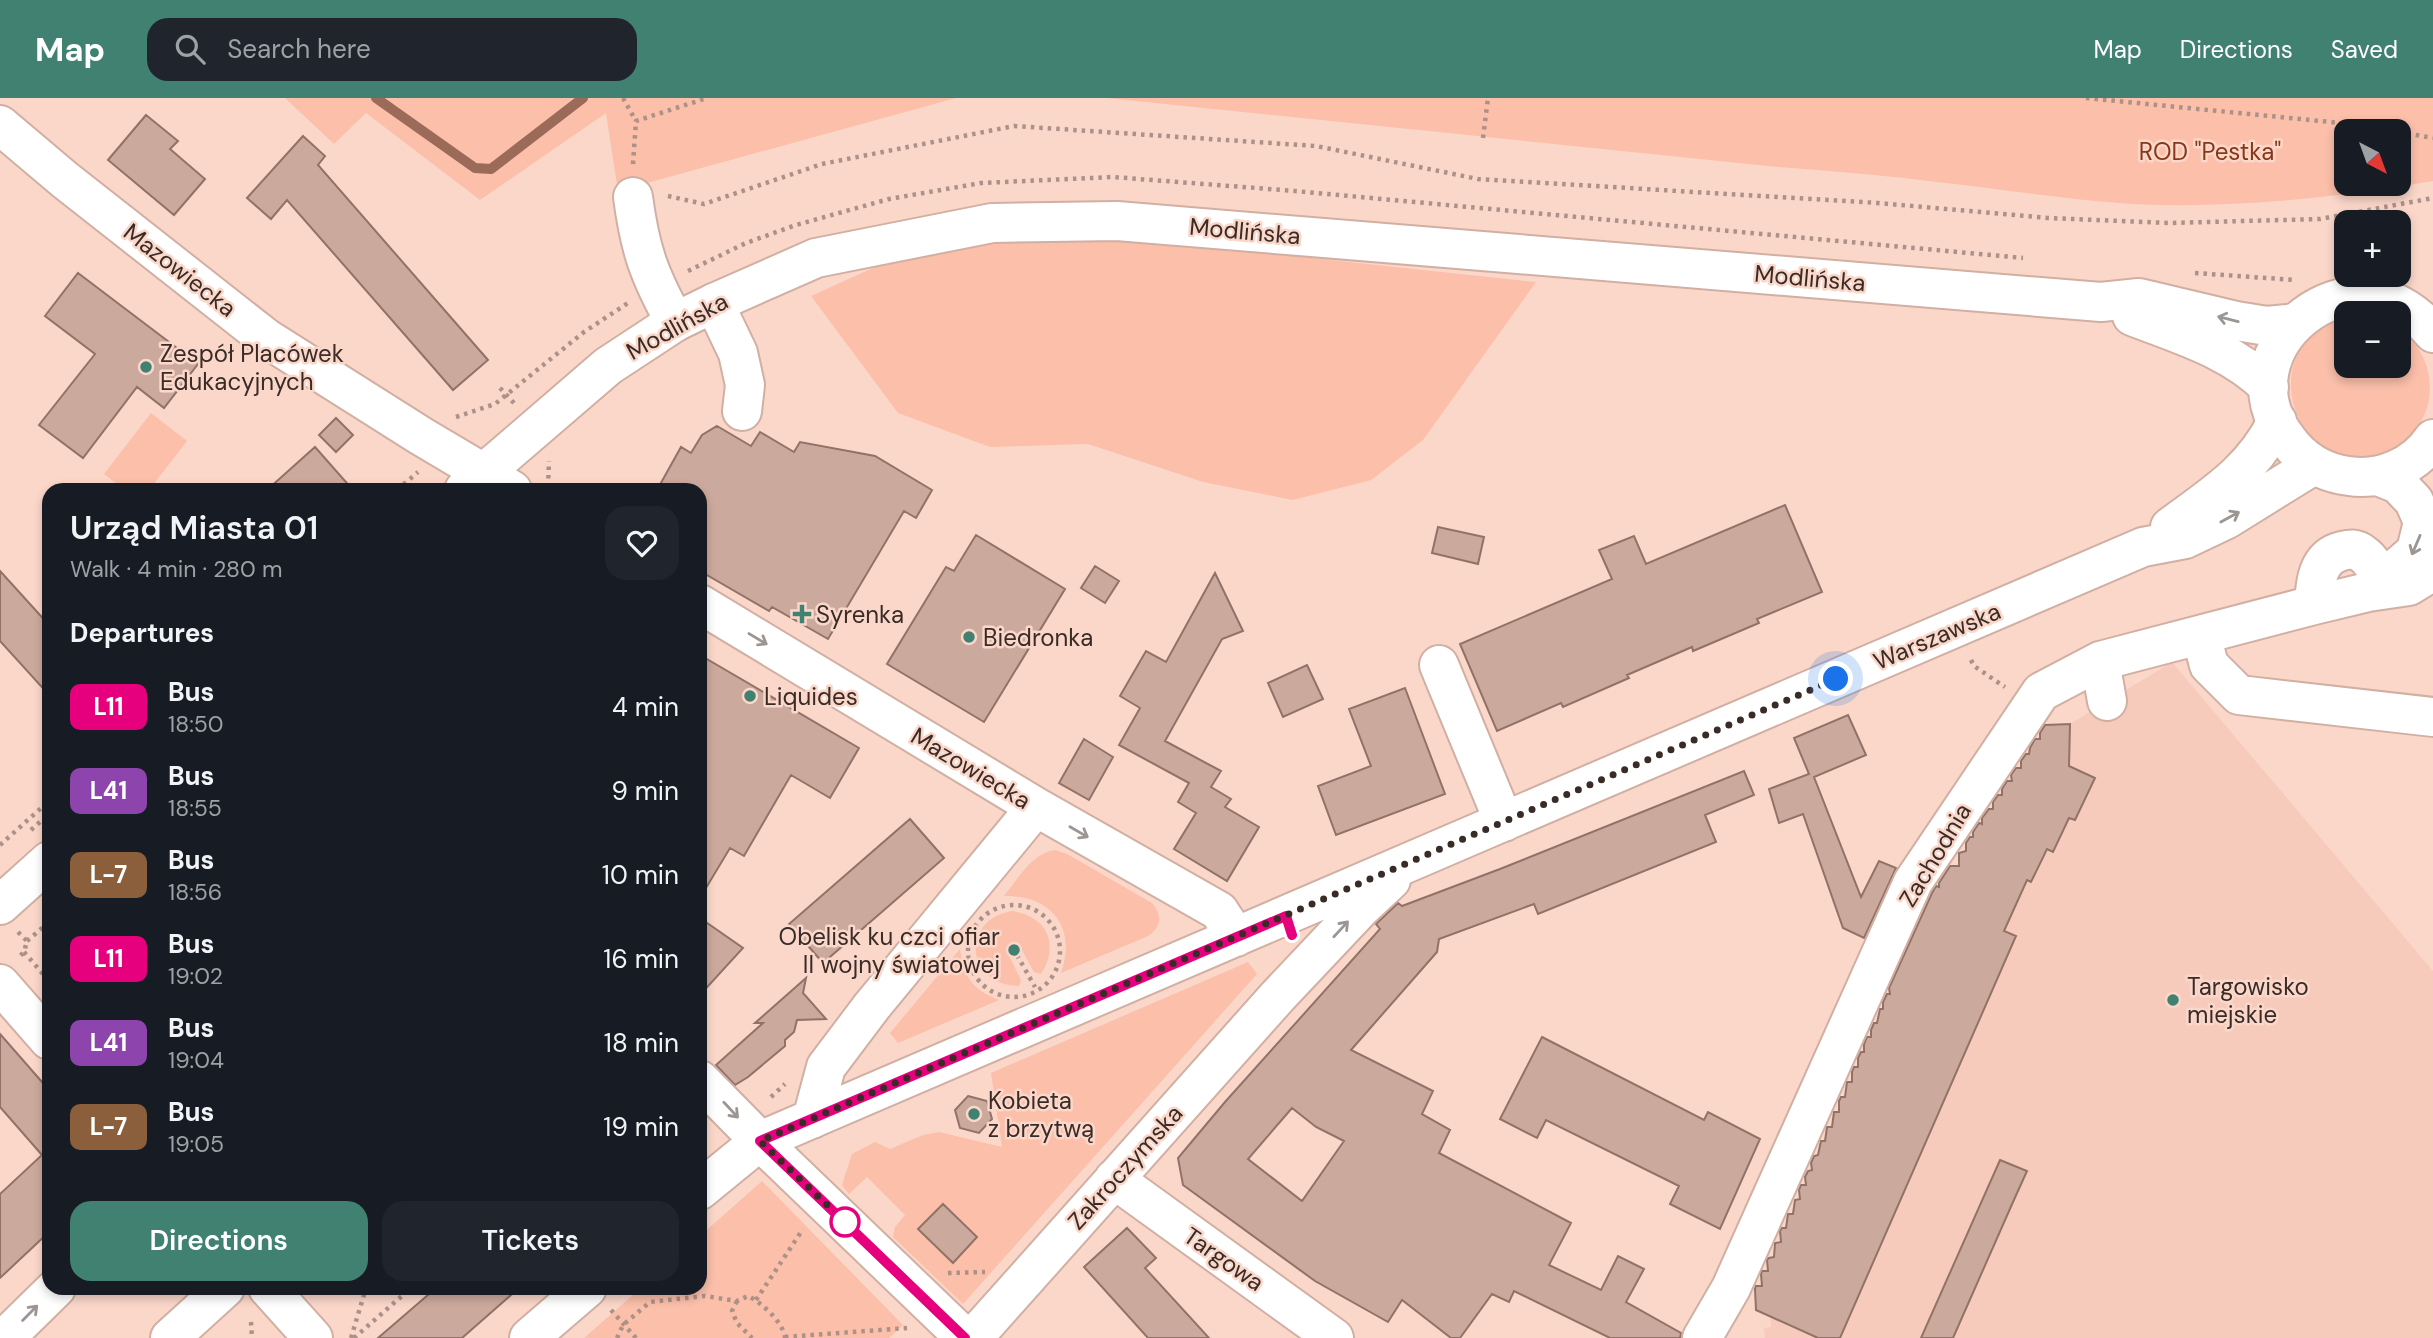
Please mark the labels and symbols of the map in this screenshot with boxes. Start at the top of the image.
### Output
north arrow [2334,119,2412,196]
park label: ROD "Pestka" [2139,136,2281,167]
street label: Modlińska [1188,211,1302,251]
street label: Mazowiecka [117,216,243,324]
street label: Modlińska [1753,258,1867,298]
street label: Modlińska [621,285,733,367]
one-way arrow [2217,312,2240,325]
place label: Zespół Placówek Edukacyjnych [160,338,344,397]
marker: Zespół Placówek Edukacyjnych [138,359,154,375]
one-way arrow [2219,510,2239,524]
one-way arrow [2408,534,2421,555]
street label: Warszawska [1869,595,2005,677]
place label: Syrenka [816,599,904,630]
marker: Syrenka [794,606,810,622]
place label: Biedronka [983,622,1093,653]
marker: Biedronka [961,629,977,645]
one-way arrow [748,632,768,646]
your location [1818,661,1853,696]
place label: Liquides [764,681,858,712]
marker: Liquides [742,688,758,704]
street label: Mazowiecka [905,720,1037,816]
street label: Zachodnia [1892,798,1978,912]
one-way arrow [1069,825,1089,839]
place label: Obelisk ku czci ofiar II wojny światowej [779,921,1000,980]
one-way arrow [1333,921,1350,938]
marker: Obelisk ku czci ofiar II wojny światowej [1006,942,1022,958]
place label: Targowisko miejskie [2187,971,2309,1030]
marker: Targowisko miejskie [2165,992,2181,1008]
place label: Kobieta z brzytwą [988,1085,1094,1144]
street label: Zakroczymska [1061,1098,1189,1236]
one-way arrow [723,1101,739,1119]
marker: Kobieta z brzytwą [966,1106,982,1122]
unlabelled marker [830,1207,860,1237]
street label: Targowa [1178,1220,1270,1298]
one-way arrow [21,1305,38,1322]

